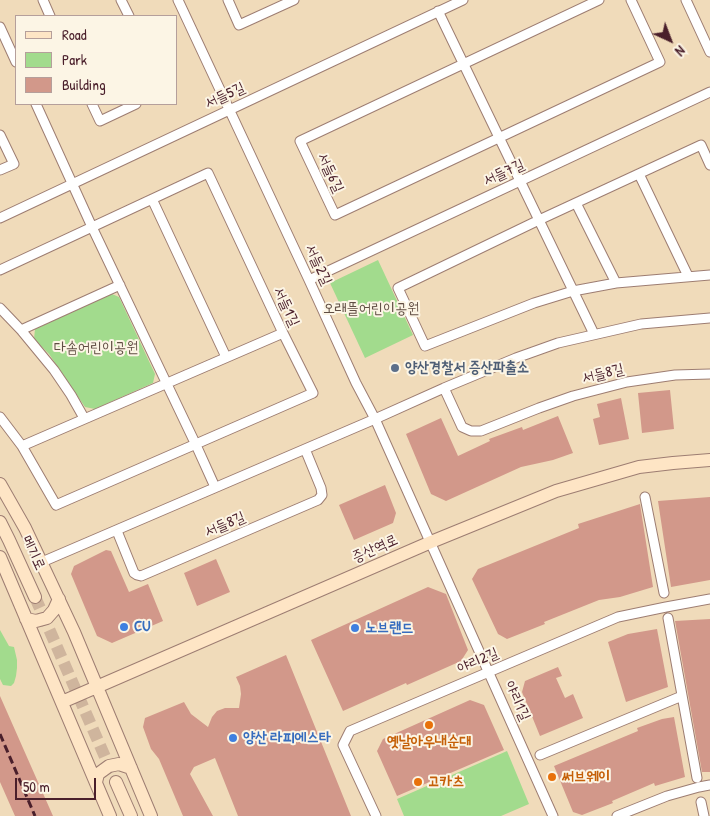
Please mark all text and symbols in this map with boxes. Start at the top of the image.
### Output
legend [15,15,178,105]
north arrow [645,15,695,65]
text: Road [62,24,87,45]
text: N [671,42,690,61]
text: Park [62,49,87,70]
text: Building [62,74,106,95]
street label: 서들5길 [202,79,248,113]
street label: 서들6길 [313,150,347,196]
street label: 서들7길 [480,156,528,190]
street label: 서들2길 [301,242,335,288]
street label: 서들1길 [269,284,303,330]
park label: 오래뜰어린이공원 [323,300,419,318]
park label: 다솜어린이공원 [54,339,138,357]
place label: 양산경찰서 증산파출소 [405,359,529,377]
street label: 서들8길 [580,360,626,388]
marker: 양산경찰서 증산파출소 [389,362,401,374]
street label: 서들8길 [202,508,248,542]
street label: 증산역로 [349,531,401,567]
street label: 메기로 [17,533,49,573]
place label: CU [134,618,150,636]
place label: 노브랜드 [365,619,413,637]
marker: CU [118,621,130,633]
marker: 노브랜드 [349,622,361,634]
street label: 야리2길 [455,644,501,678]
street label: 야리1길 [500,678,534,724]
marker: 옛날아우내순대 [423,719,435,731]
place label: 양산 라피에스타 [243,729,331,747]
marker: 양산 라피에스타 [227,732,239,744]
place label: 옛날아우내순대 [387,733,471,751]
scale bar [18,768,99,800]
place label: 써브웨이 [562,768,610,786]
marker: 써브웨이 [546,771,558,783]
place label: 고카츠 [428,773,464,791]
text: 50 m [23,776,50,797]
marker: 고카츠 [412,776,424,788]

